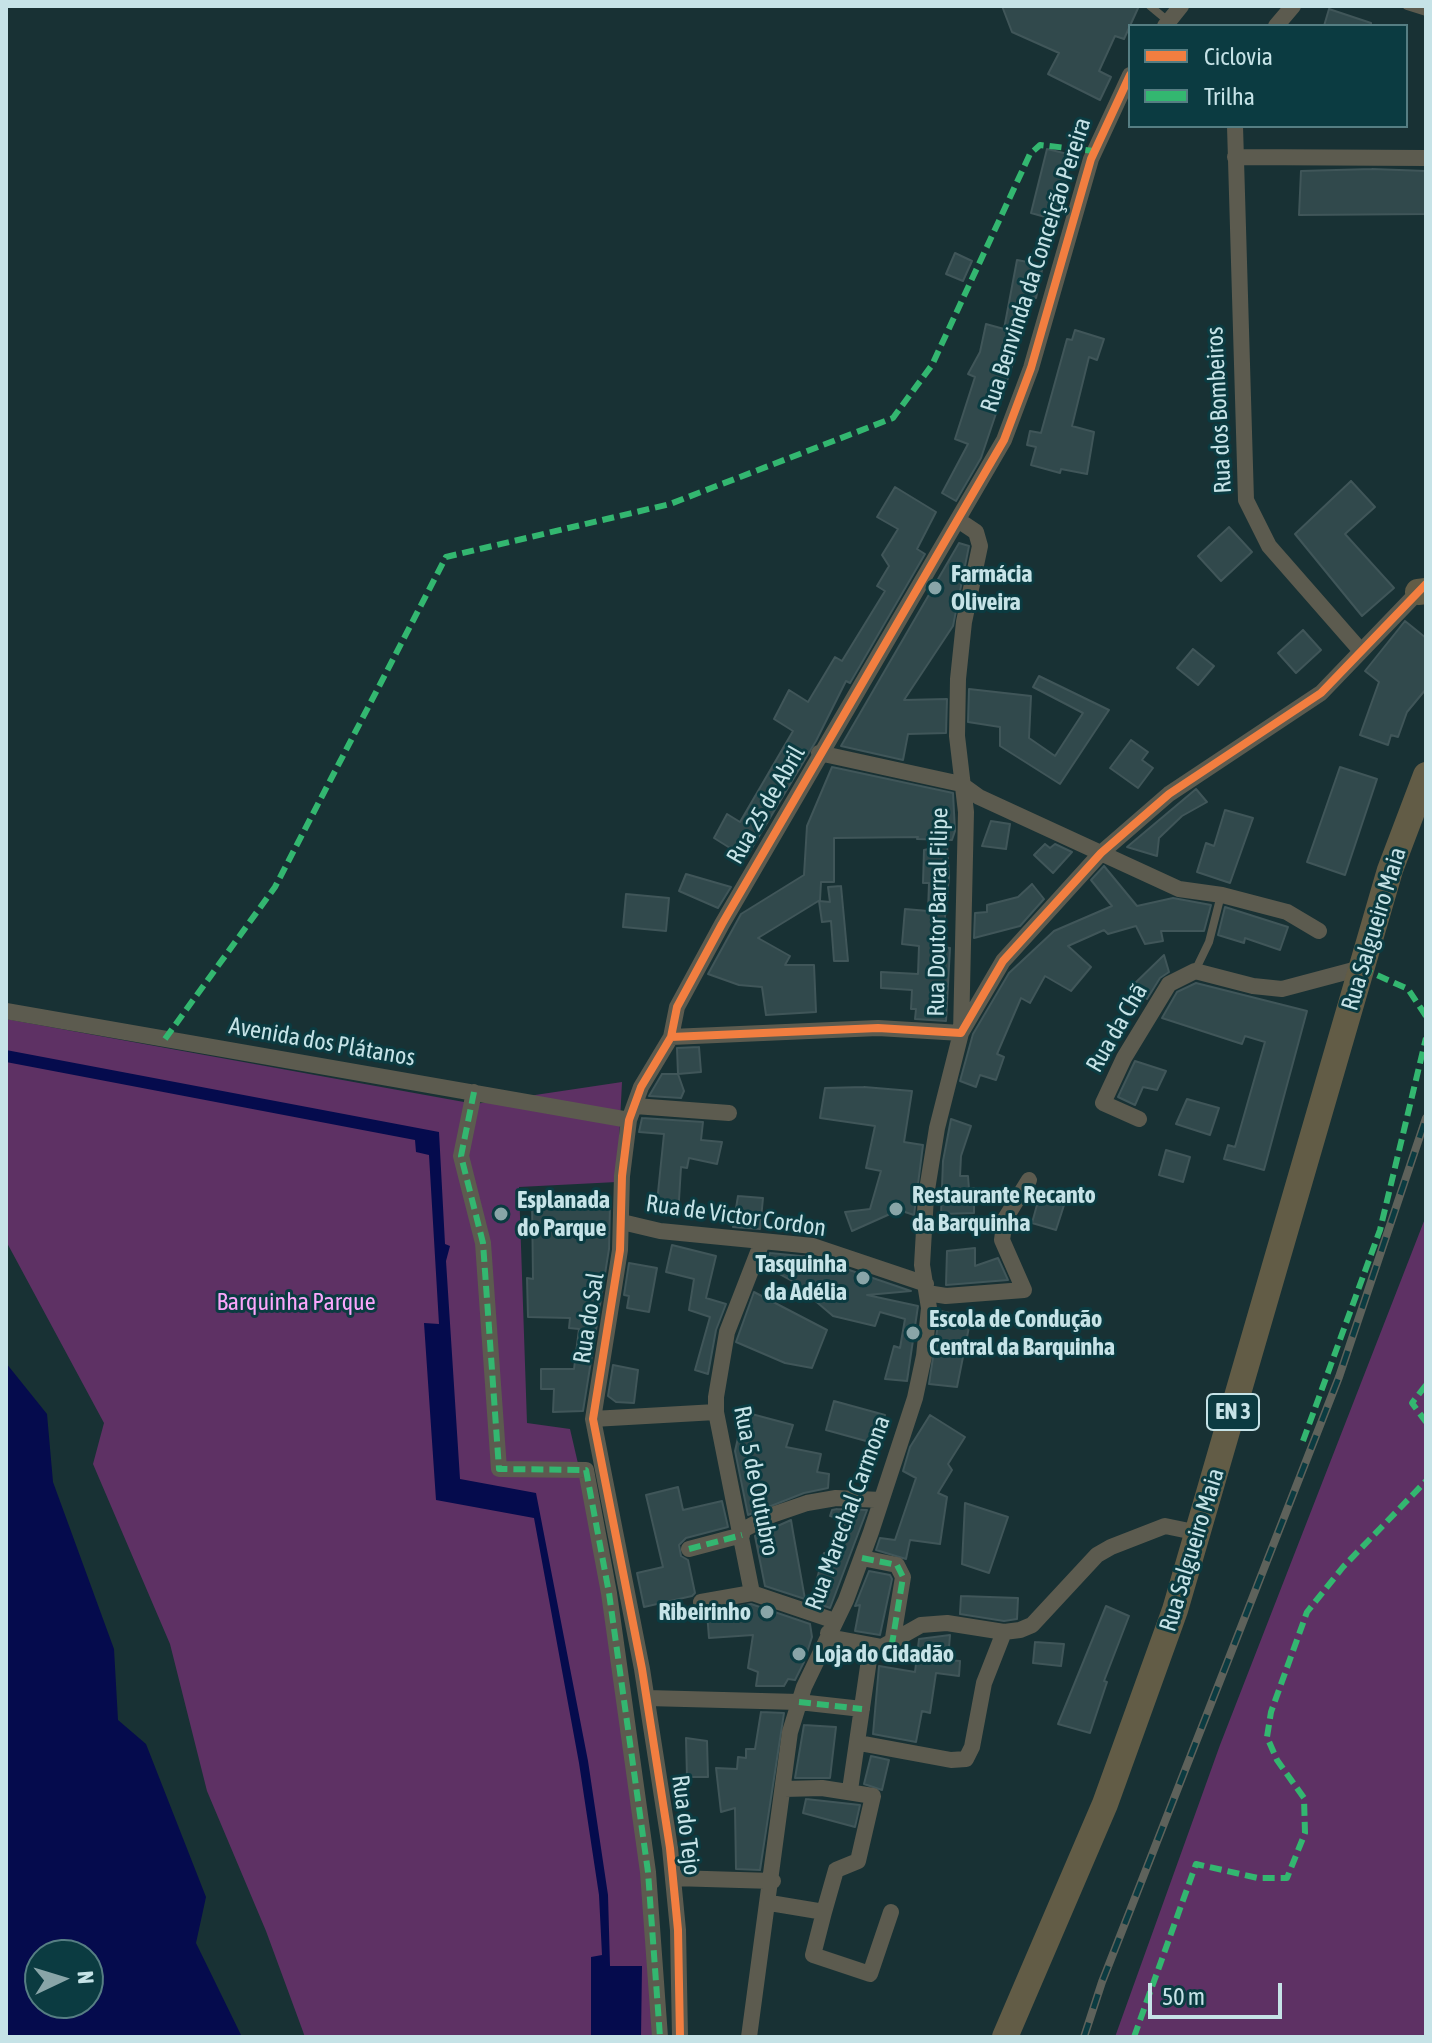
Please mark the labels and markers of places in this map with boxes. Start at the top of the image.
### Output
place label: Farmácia Oliveira [951,560,1032,616]
marker: Farmácia Oliveira [926,579,944,597]
place label: Restaurante Recanto da Barquinha [912,1181,1096,1237]
place label: Esplanada do Parque [517,1186,610,1242]
marker: Restaurante Recanto da Barquinha [887,1200,905,1218]
marker: Esplanada do Parque [492,1205,510,1223]
place label: Tasquinha da Adélia [756,1250,847,1306]
marker: Tasquinha da Adélia [854,1269,872,1287]
place label: Escola de Condução Central da Barquinha [929,1305,1115,1361]
marker: Escola de Condução Central da Barquinha [904,1324,922,1342]
place label: Ribeirinho [659,1598,751,1626]
marker: Ribeirinho [758,1603,776,1621]
place label: Loja do Cidadão [815,1640,954,1668]
marker: Loja do Cidadão [790,1645,808,1663]

